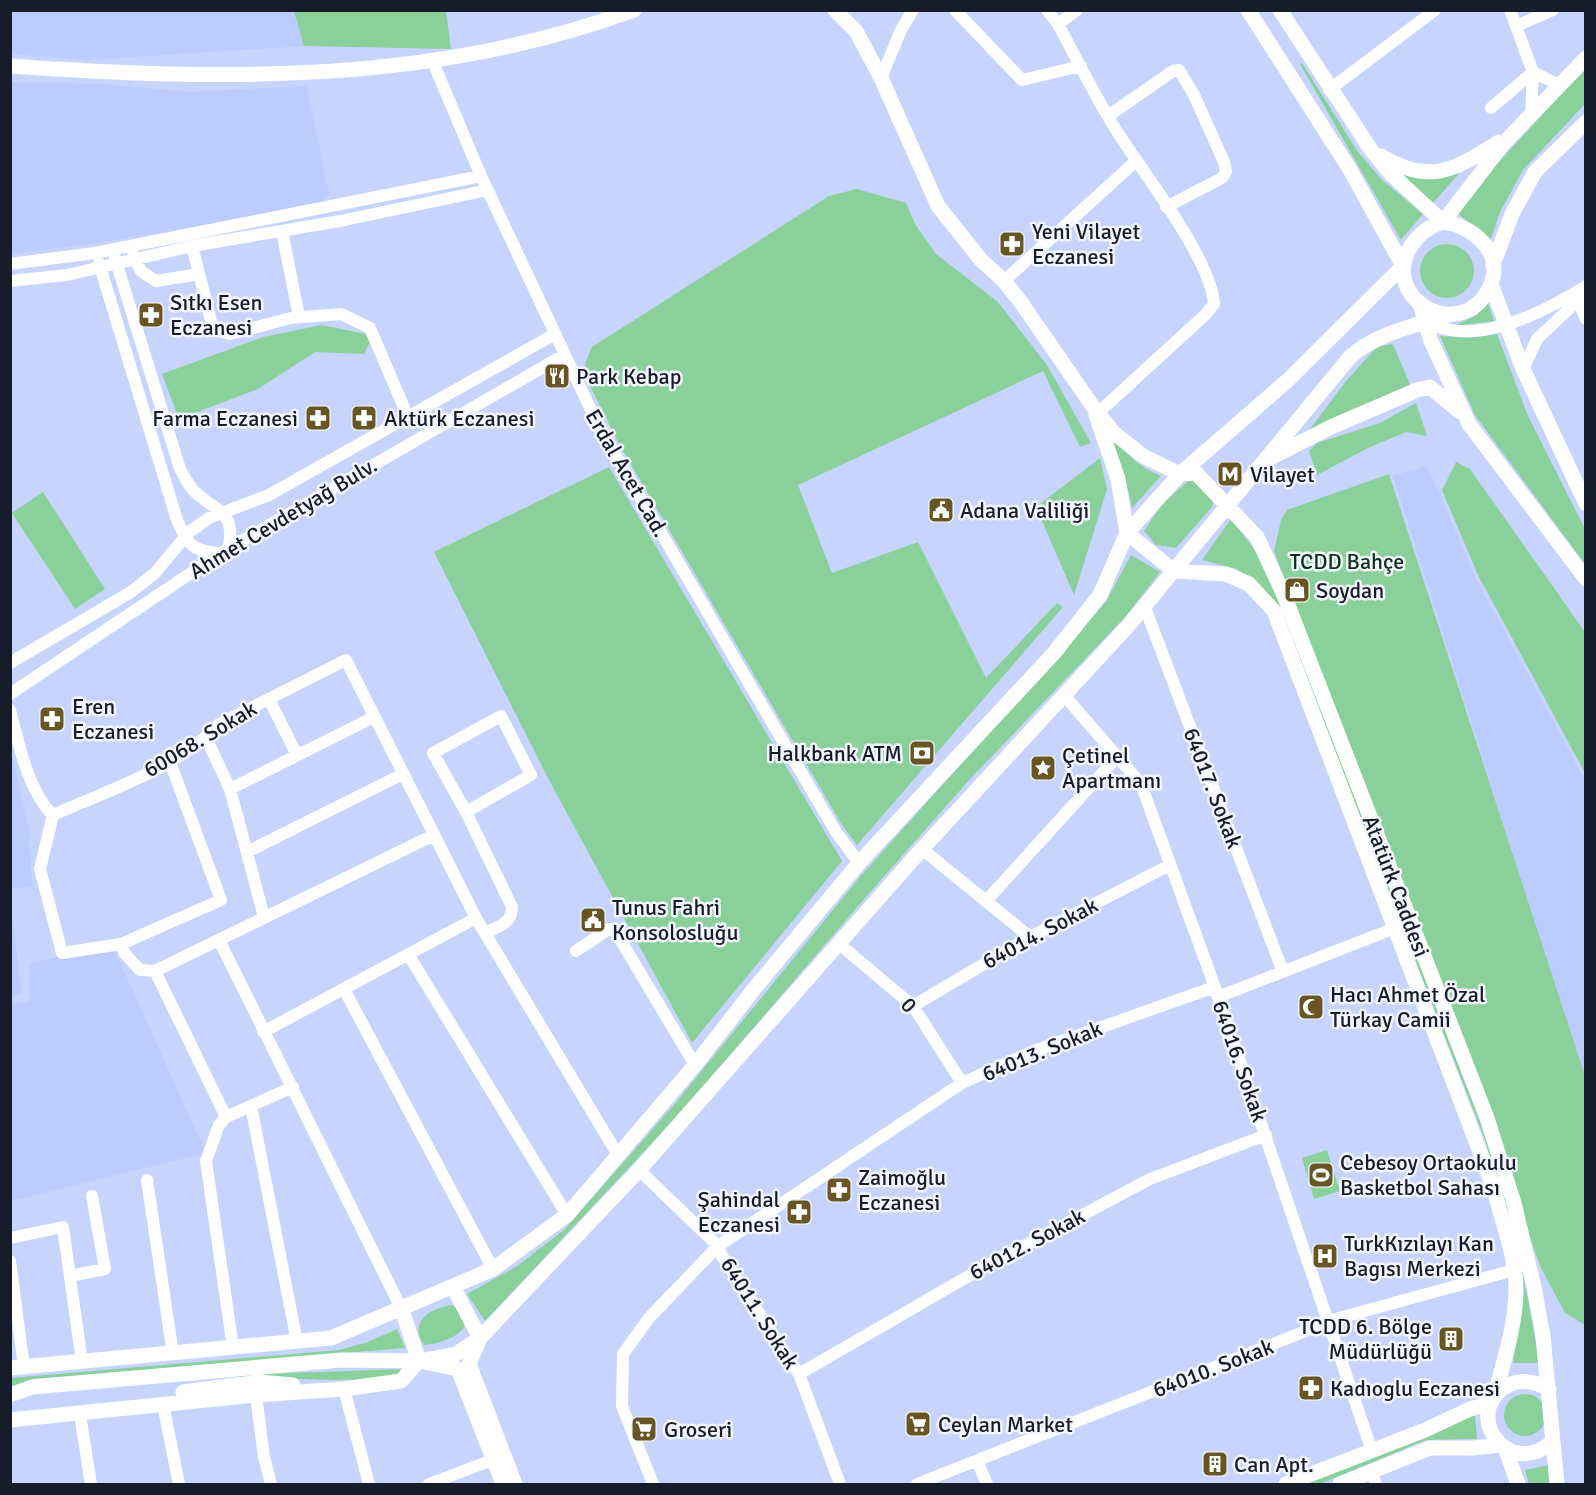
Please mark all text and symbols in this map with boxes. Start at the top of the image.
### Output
place label: Yeni Vilayet Eczanesi [1032,218,1141,270]
pharmacy icon: Yeni Vilayet Eczanesi [997,229,1027,259]
place label: Sıtkı Esen Eczanesi [170,289,263,341]
pharmacy icon: Sıtkı Esen Eczanesi [136,300,166,330]
restaurant icon: Park Kebap [542,361,572,391]
place label: Park Kebap [576,363,681,390]
pharmacy icon: Farma Eczanesi [303,403,333,433]
pharmacy icon: Aktürk Eczanesi [349,403,379,433]
street label: Erdal Acet Cad. [580,404,674,542]
place label: Farma Eczanesi [152,405,298,432]
place label: Aktürk Eczanesi [384,405,534,432]
street label: Ahmet Cevdetyağ Bulv. [184,451,382,585]
metro station icon: Vilayet [1215,459,1245,489]
place label: Vilayet [1250,461,1315,488]
public building icon: Adana Valiliği [926,495,956,525]
place label: Adana Valiliği [960,497,1089,524]
park label: TCDD Bahçe [1290,548,1404,575]
shop icon: Soydan [1282,575,1312,605]
place label: Soydan [1316,577,1384,604]
place label: Eren Eczanesi [72,693,154,745]
street label: 60068. Sokak [139,695,261,783]
pharmacy icon: Eren Eczanesi [37,704,67,734]
street label: 64017. Sokak [1178,724,1248,852]
bank icon: Halkbank ATM [907,738,937,768]
place label: Halkbank ATM [768,740,902,767]
place label: Çetinel Apartmanı [1062,742,1161,794]
place icon: Çetinel Apartmanı [1028,753,1058,783]
street label: Atatürk Caddesi [1357,811,1435,961]
street label: 64014. Sokak [978,891,1102,975]
place label: Tunus Fahri Konsolosluğu [612,894,738,946]
public building icon: Tunus Fahri Konsolosluğu [578,905,608,935]
place label: Hacı Ahmet Özal Türkay Camii [1330,981,1485,1033]
street label: 0 [895,992,923,1018]
mosque icon: Hacı Ahmet Özal Türkay Camii [1296,992,1326,1022]
street label: 64016. Sokak [1207,997,1273,1125]
street label: 64013. Sokak [978,1015,1106,1087]
place label: Cebesoy Ortaokulu Basketbol Sahası [1340,1149,1517,1201]
sports icon: Cebesoy Ortaokulu Basketbol Sahası [1306,1160,1336,1190]
place label: Zaimoğlu Eczanesi [858,1164,946,1216]
pharmacy icon: Zaimoğlu Eczanesi [824,1175,854,1205]
place label: Şahindal Eczanesi [697,1186,780,1238]
pharmacy icon: Şahindal Eczanesi [784,1197,814,1227]
street label: 64012. Sokak [965,1202,1089,1286]
place label: TurkKızılayı Kan Bagısı Merkezi [1344,1230,1494,1282]
hospital icon: TurkKızılayı Kan Bagısı Merkezi [1310,1241,1340,1271]
street label: 64011. Sokak [715,1252,805,1374]
place label: TCDD 6. Bölge Müdürlüğü [1299,1313,1432,1365]
building icon: TCDD 6. Bölge Müdürlüğü [1436,1324,1466,1354]
street label: 64010. Sokak [1149,1333,1277,1403]
pharmacy icon: Kadıoglu Eczanesi [1296,1373,1326,1403]
place label: Kadıoglu Eczanesi [1330,1375,1500,1402]
supermarket icon: Ceylan Market [903,1409,933,1439]
place label: Ceylan Market [938,1411,1073,1438]
supermarket icon: Groseri [629,1414,659,1444]
place label: Groseri [664,1416,732,1443]
building icon: Can Apt. [1200,1449,1230,1479]
place label: Can Apt. [1234,1451,1314,1478]

